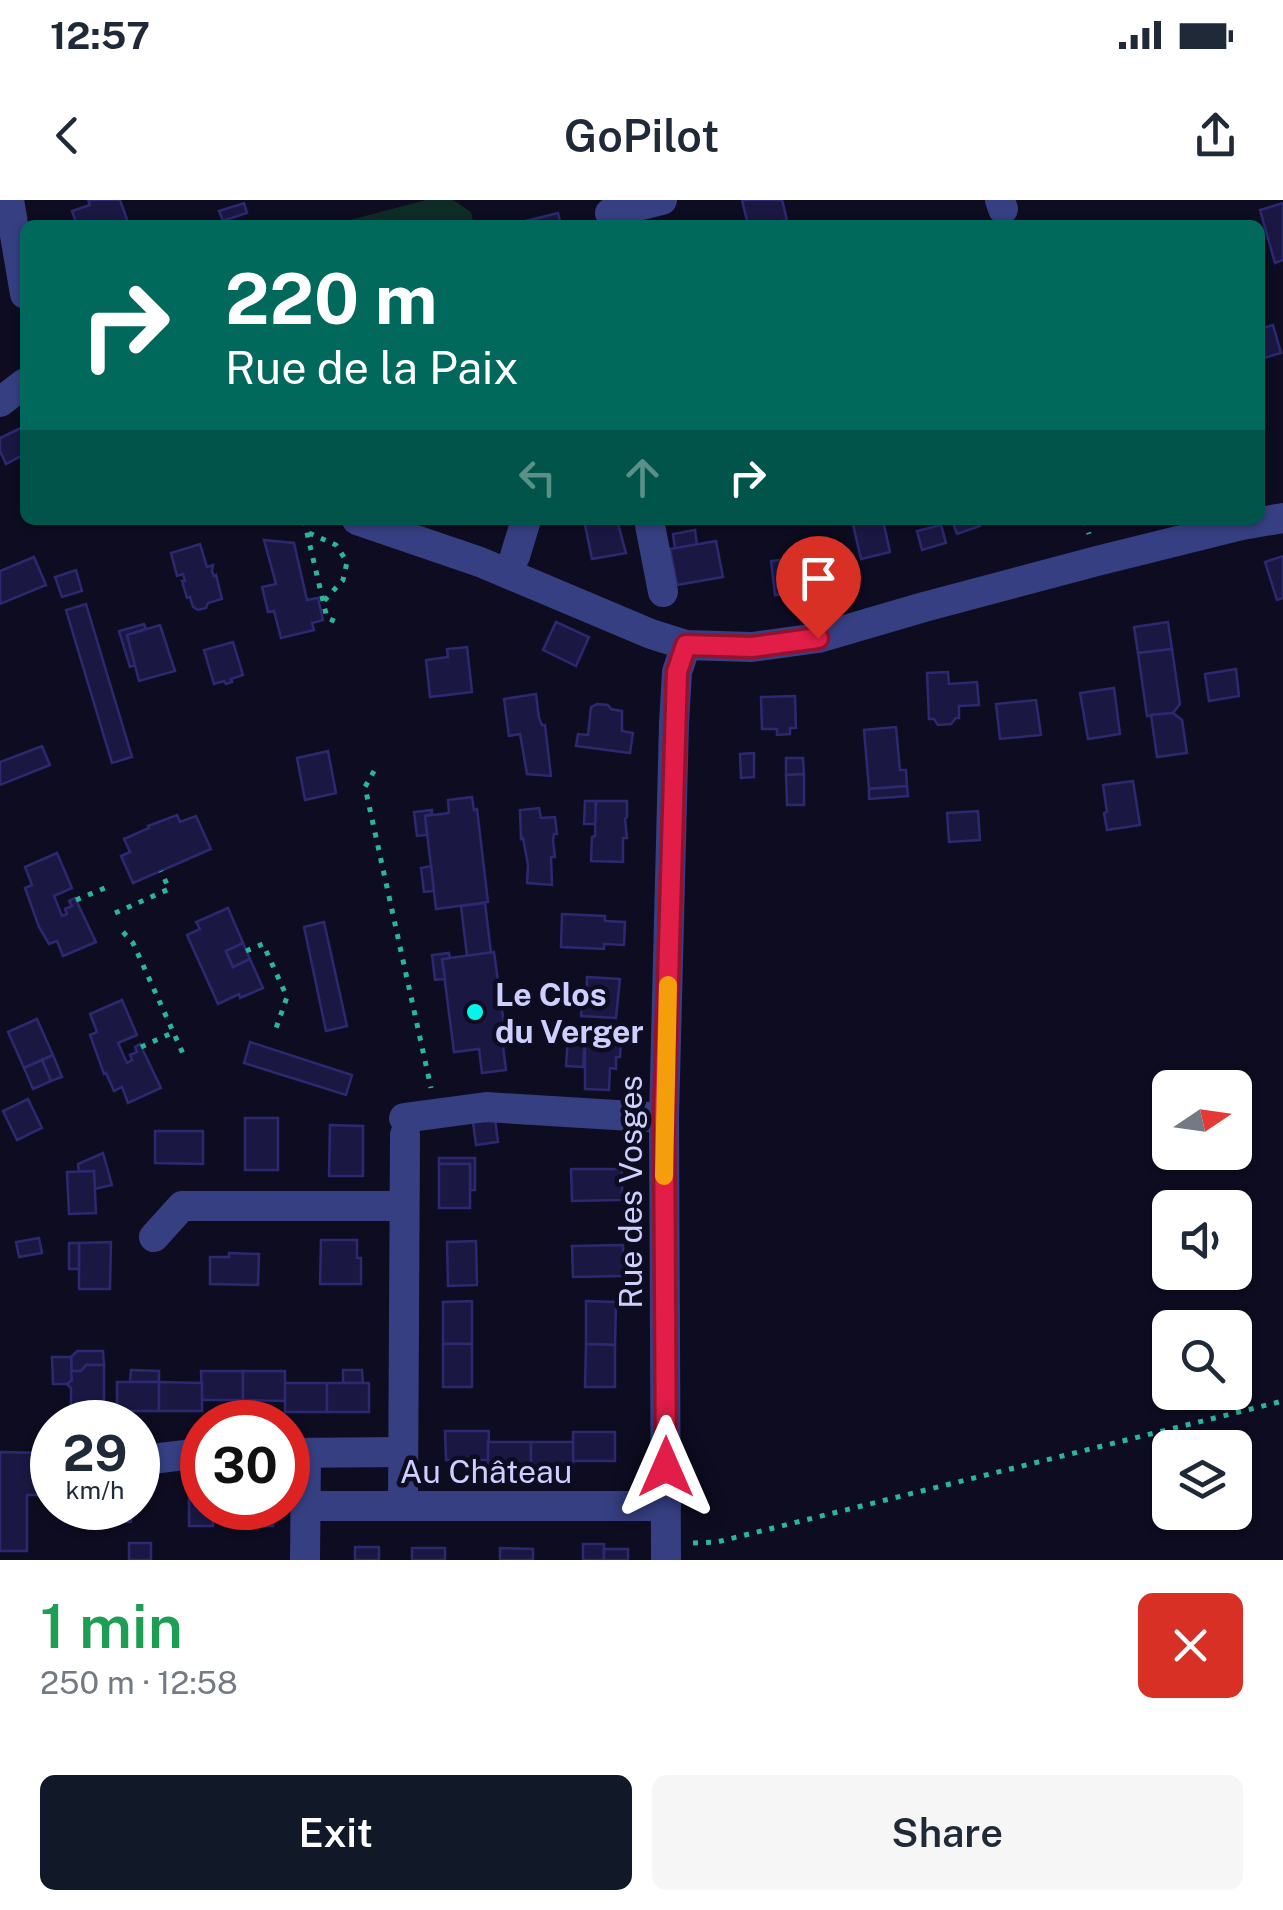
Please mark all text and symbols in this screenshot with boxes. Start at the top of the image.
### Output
text: 12:57 [50,13,150,58]
icon: back [40,108,95,163]
icon: share [1188,108,1243,163]
text: GoPilot [564,109,719,162]
text: 220 m [225,257,438,340]
icon: right [60,260,190,390]
text: Rue de la Paix [225,341,519,394]
icon: left [510,450,565,505]
icon: ahead [615,450,670,505]
icon: right [720,450,775,505]
pin [776,536,861,639]
icon: arrive [791,551,846,606]
place label: Le Clos du Verger [495,976,644,1050]
marker: Le Clos du Verger [464,1001,486,1023]
north arrow [1152,1070,1252,1170]
map controls [1152,1070,1252,1530]
street label: Rue des Vosges [612,1075,649,1309]
button: sound [1152,1190,1252,1290]
button: search [1152,1310,1252,1410]
speed limit sign: 30 [180,1400,310,1530]
position arrow [614,1415,718,1519]
text: 29 [63,1423,127,1482]
button: layers [1152,1430,1252,1530]
street label: Au Château [400,1453,572,1490]
text: km/h [66,1475,124,1505]
text: 1 min [40,1591,183,1662]
button: close [1138,1593,1243,1698]
text: 250 m · 12:58 [40,1664,238,1701]
button: Exit [40,1775,632,1890]
button: Share [652,1775,1243,1890]

